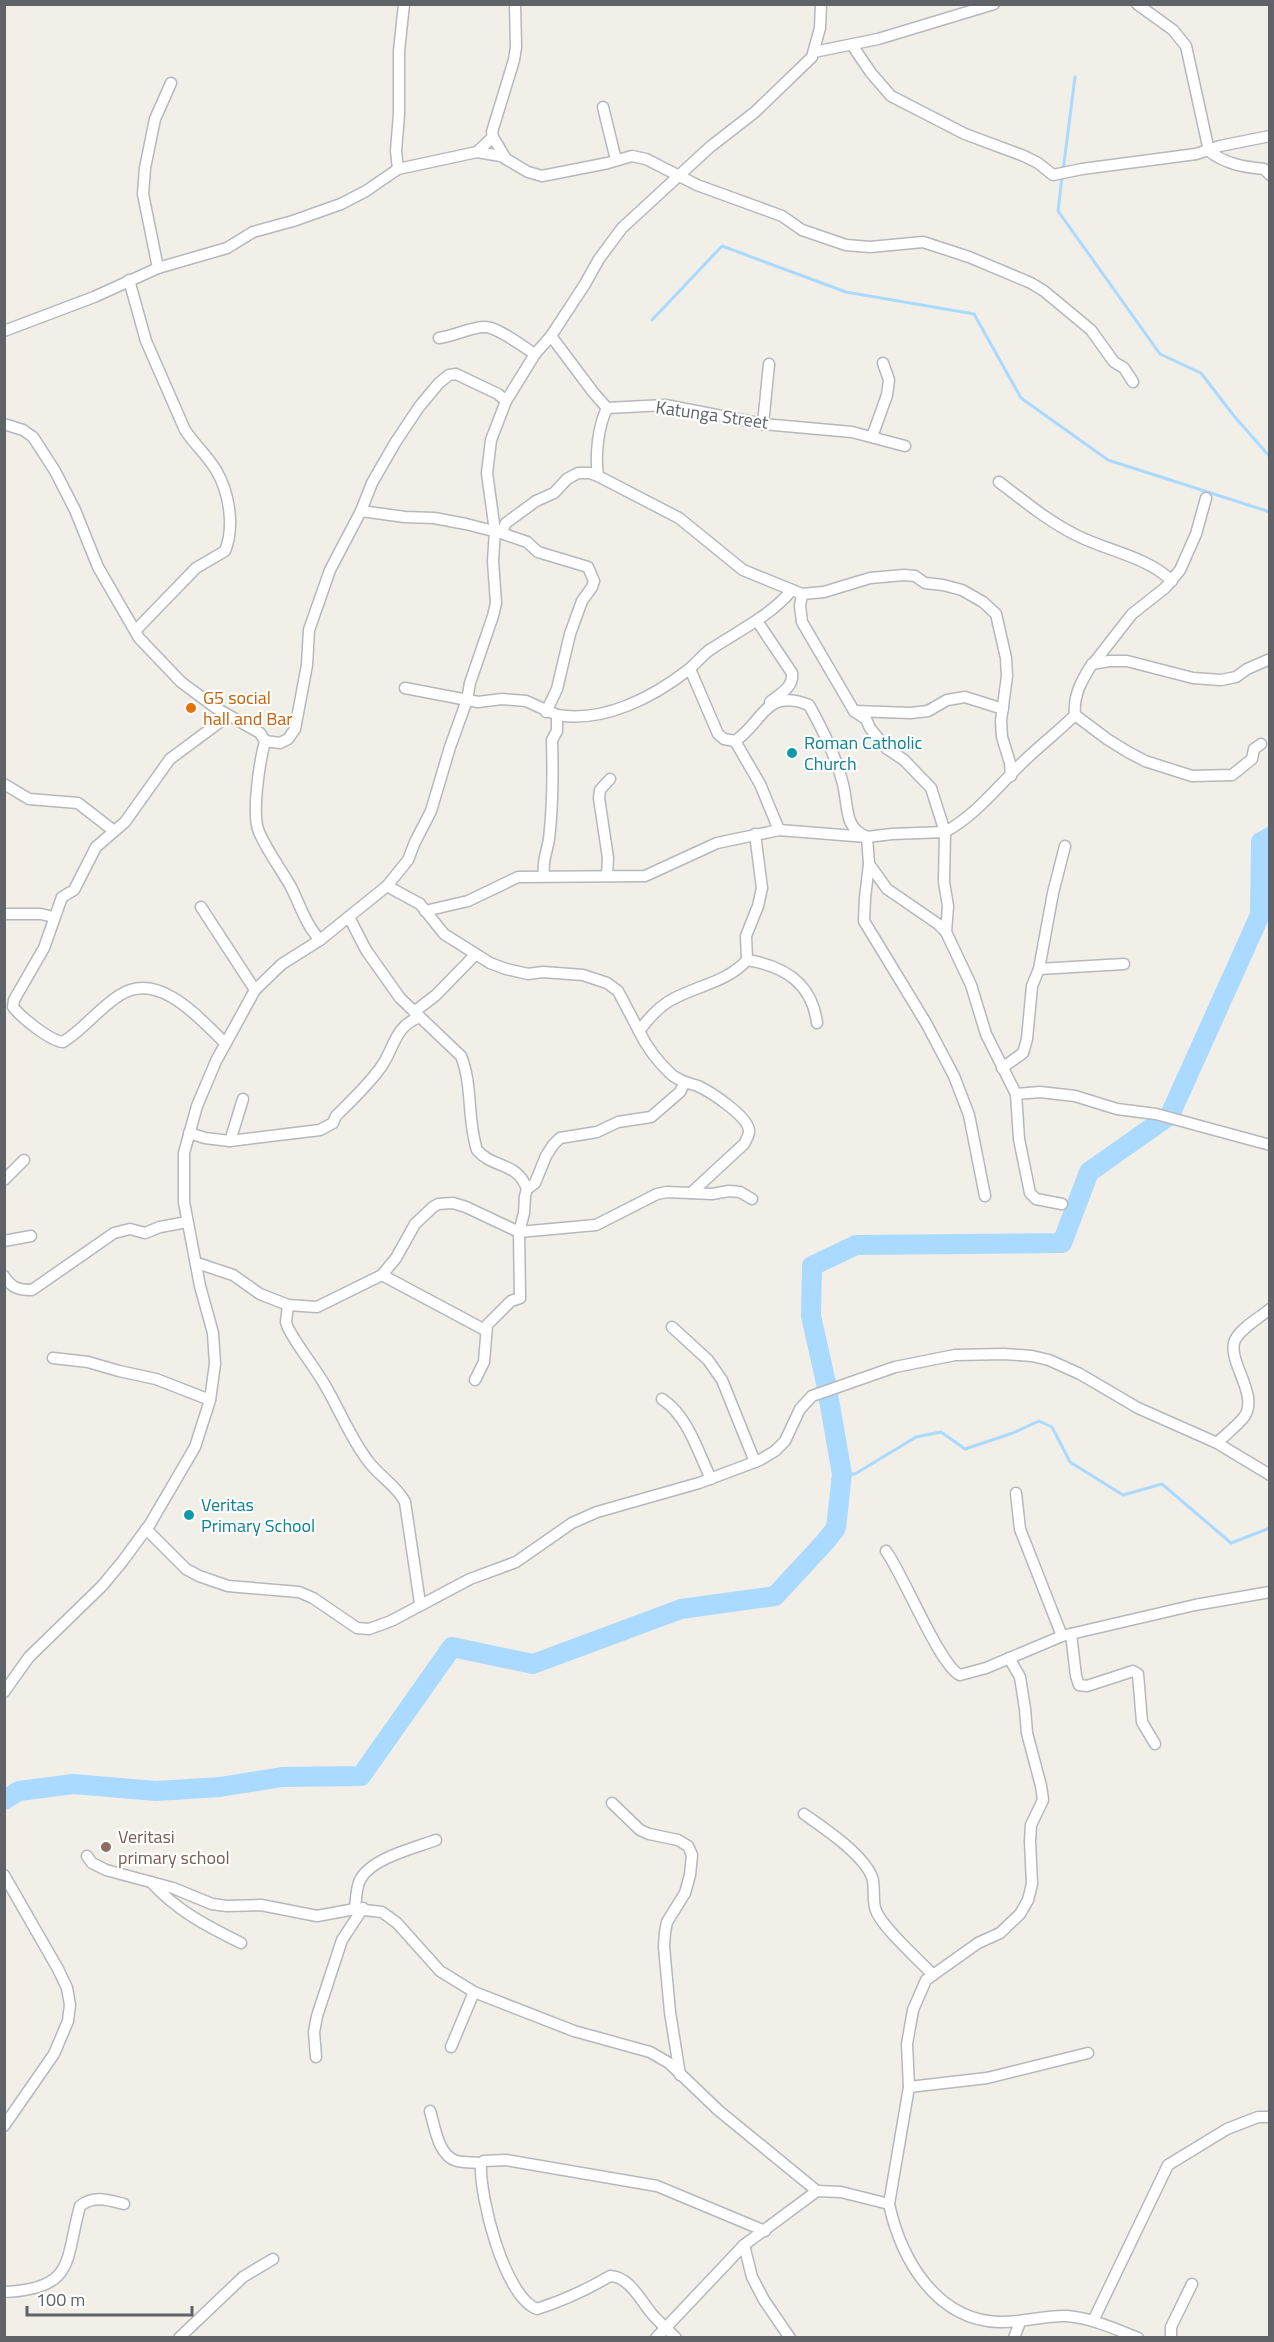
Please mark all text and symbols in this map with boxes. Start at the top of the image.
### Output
street label: Katunga Street [654,393,771,436]
place label: G5 social hall and Bar [203,684,292,732]
marker: G5 social hall and Bar [184,701,198,715]
place label: Roman Catholic Church [804,729,923,777]
marker: Roman Catholic Church [785,746,799,760]
place label: Veritas Primary School [201,1491,315,1539]
marker: Veritas Primary School [182,1508,196,1522]
place label: Veritasi primary school [118,1823,230,1871]
marker: Veritasi primary school [99,1840,113,1854]
scale bar [27,2279,192,2317]
text: 100 m [36,2286,85,2313]

